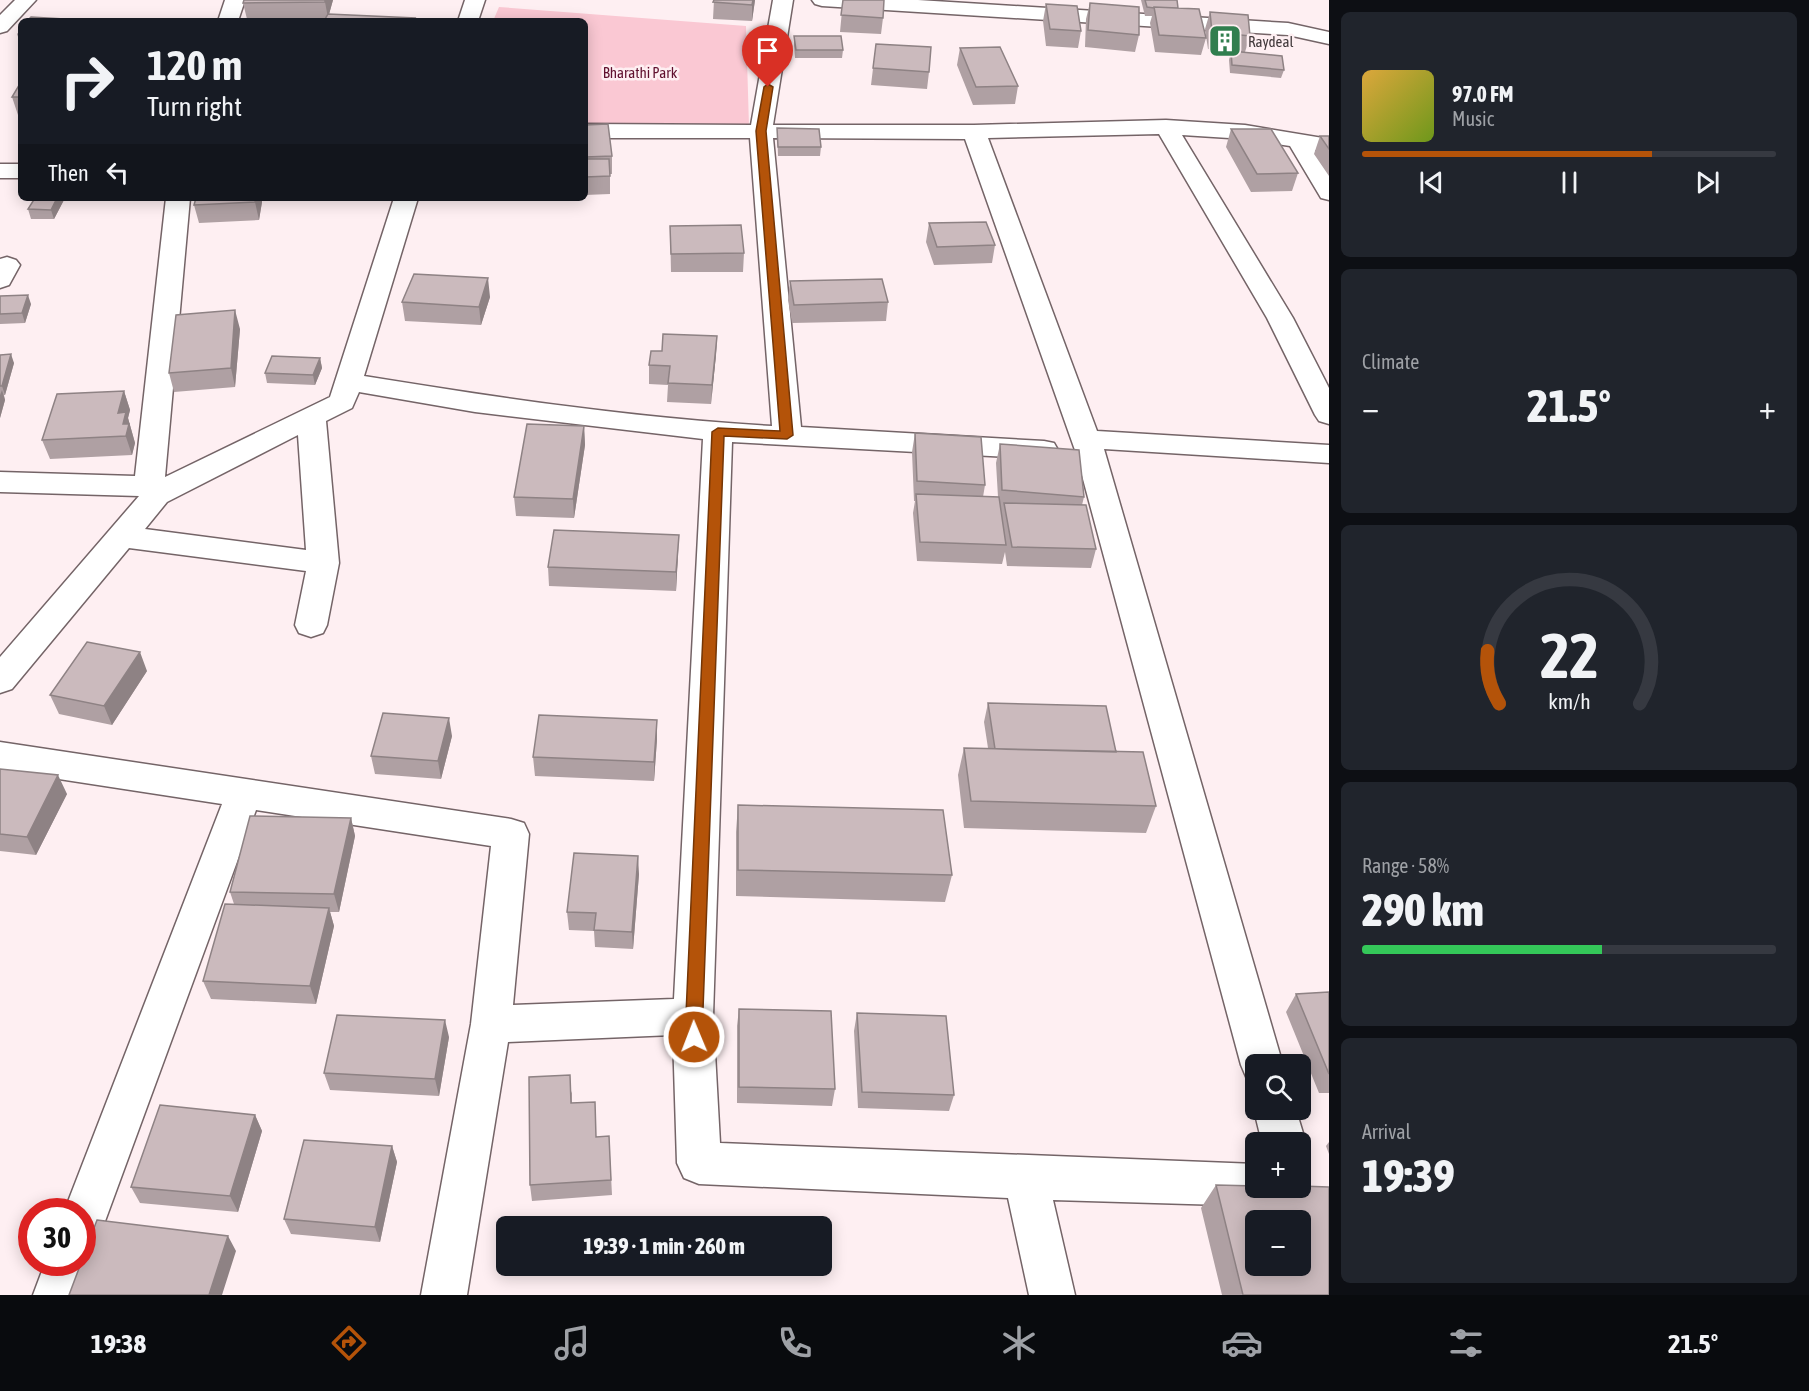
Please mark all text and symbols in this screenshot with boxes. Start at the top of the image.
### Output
building icon: Raydeal [1207,23,1243,59]
pin [742,25,793,87]
place label: Raydeal [1248,33,1293,50]
icon: arrive [751,34,784,67]
text: 120 m [147,41,242,89]
icon: right [48,42,126,120]
park label: Bharathi Park [603,64,678,81]
text: 97.0 FM [1452,81,1514,107]
text: Turn right [147,91,242,122]
text: Music [1452,107,1494,130]
icon: left [101,156,134,189]
text: Then [48,160,89,186]
icon: previous [1415,166,1448,199]
icon: pause [1553,166,1586,199]
icon: next [1691,166,1724,199]
text: Climate [1362,350,1419,373]
text: 21.5° [1527,380,1611,432]
text: − [1362,388,1379,426]
text: + [1759,388,1776,426]
text: 22 [1540,621,1598,692]
text: km/h [1548,690,1590,715]
text: Range · 58% [1362,854,1449,877]
text: 290 km [1362,884,1484,936]
position arrow [662,1005,726,1069]
map controls [1245,1054,1311,1276]
button: search [1245,1054,1311,1120]
text: Arrival [1362,1120,1411,1143]
button: + [1245,1132,1311,1198]
text: 19:39 [1362,1150,1455,1202]
speed limit sign: 30 [18,1198,96,1276]
button: − [1245,1210,1311,1276]
text: 19:39 · 1 min · 260 m [583,1233,745,1259]
icon: directions [328,1322,370,1364]
icon: music [551,1322,593,1364]
icon: phone [774,1322,816,1364]
icon: climate [998,1322,1040,1364]
icon: car [1221,1322,1263,1364]
icon: filters [1445,1322,1487,1364]
text: 19:38 [91,1328,146,1359]
text: 21.5° [1668,1328,1718,1359]

